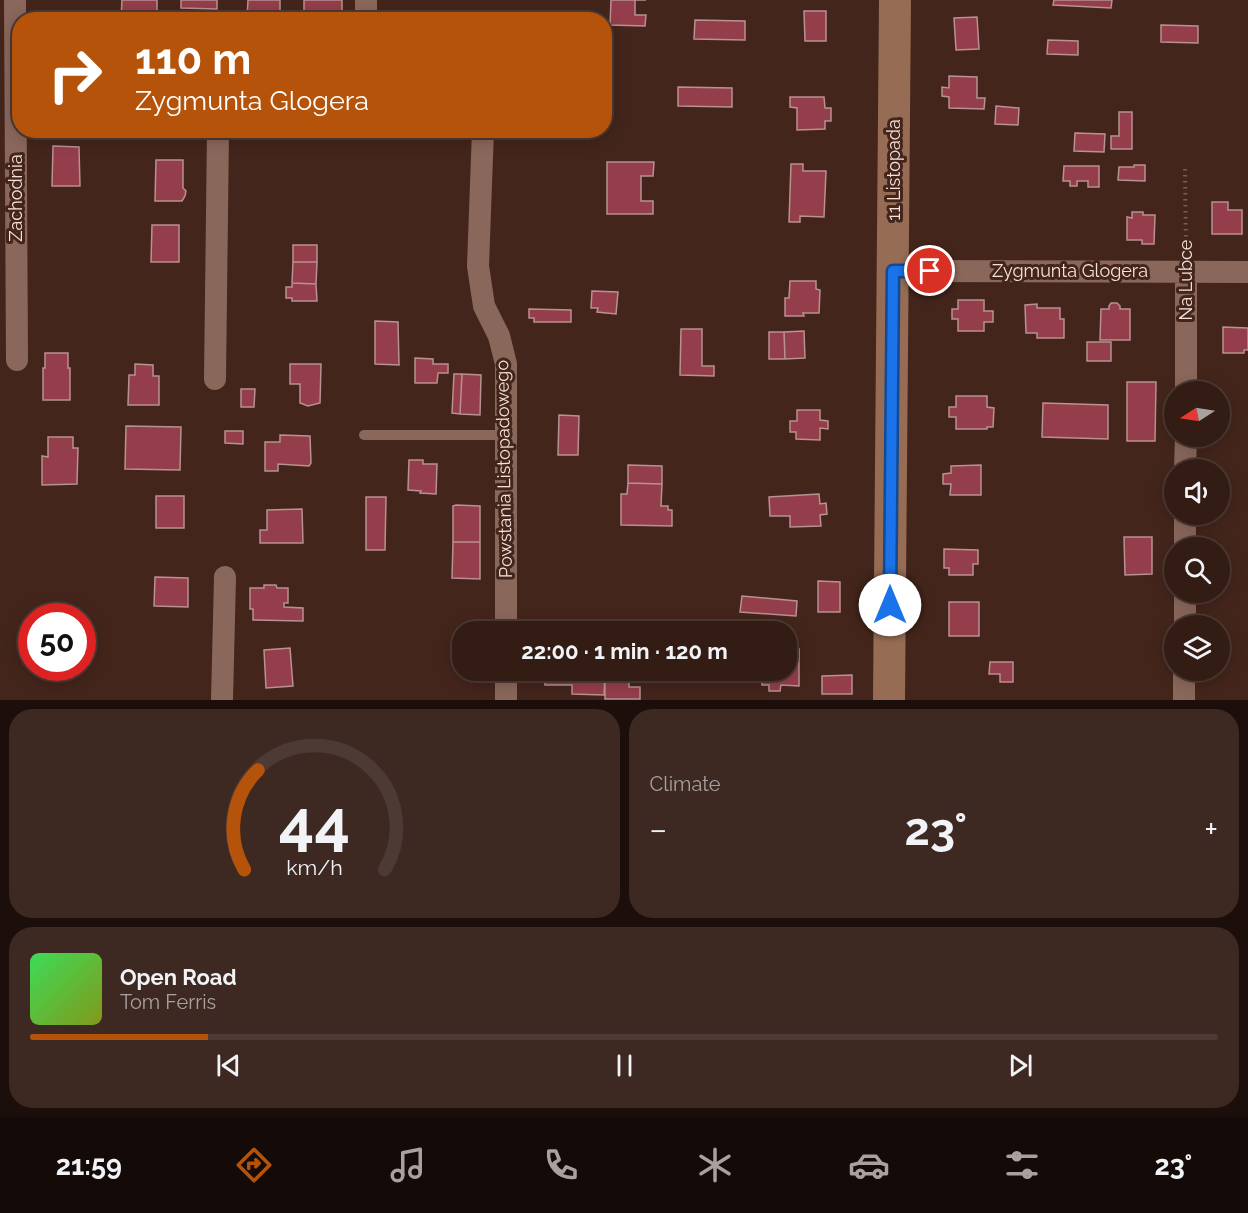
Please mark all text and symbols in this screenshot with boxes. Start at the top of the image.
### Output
text: 110 m [135,35,251,84]
icon: right [36,36,114,114]
text: Zygmunta Glogera [135,85,369,116]
street label: 11 Listopada [883,119,904,221]
street label: Zachodnia [5,154,26,242]
street label: Na Lubce [1175,239,1196,320]
pin [904,245,955,296]
icon: arrive [913,254,946,287]
street label: Zygmunta Glogera [992,260,1148,281]
street label: Powstania Listopadowego [491,360,516,578]
north arrow [1164,381,1230,447]
map controls [1164,381,1230,681]
button: sound [1164,459,1230,525]
button: search [1164,537,1230,603]
position arrow [858,573,922,637]
speed limit sign: 50 [18,603,96,681]
button: layers [1164,615,1230,681]
text: 22:00 · 1 min · 120 m [521,638,728,664]
text: Climate [650,772,721,796]
text: 44 [279,785,350,859]
text: 23° [905,803,967,856]
text: − [650,810,667,849]
text: + [1204,810,1218,849]
text: km/h [286,856,343,881]
text: Open Road [120,964,237,990]
text: Tom Ferris [120,990,216,1014]
icon: previous [212,1049,245,1082]
icon: pause [608,1049,641,1082]
icon: next [1004,1049,1037,1082]
icon: directions [233,1144,275,1186]
icon: music [387,1144,429,1186]
icon: phone [540,1144,582,1186]
icon: climate [694,1144,736,1186]
icon: car [848,1144,890,1186]
icon: filters [1001,1144,1043,1186]
text: 21:59 [56,1150,122,1181]
text: 23° [1155,1150,1192,1181]

